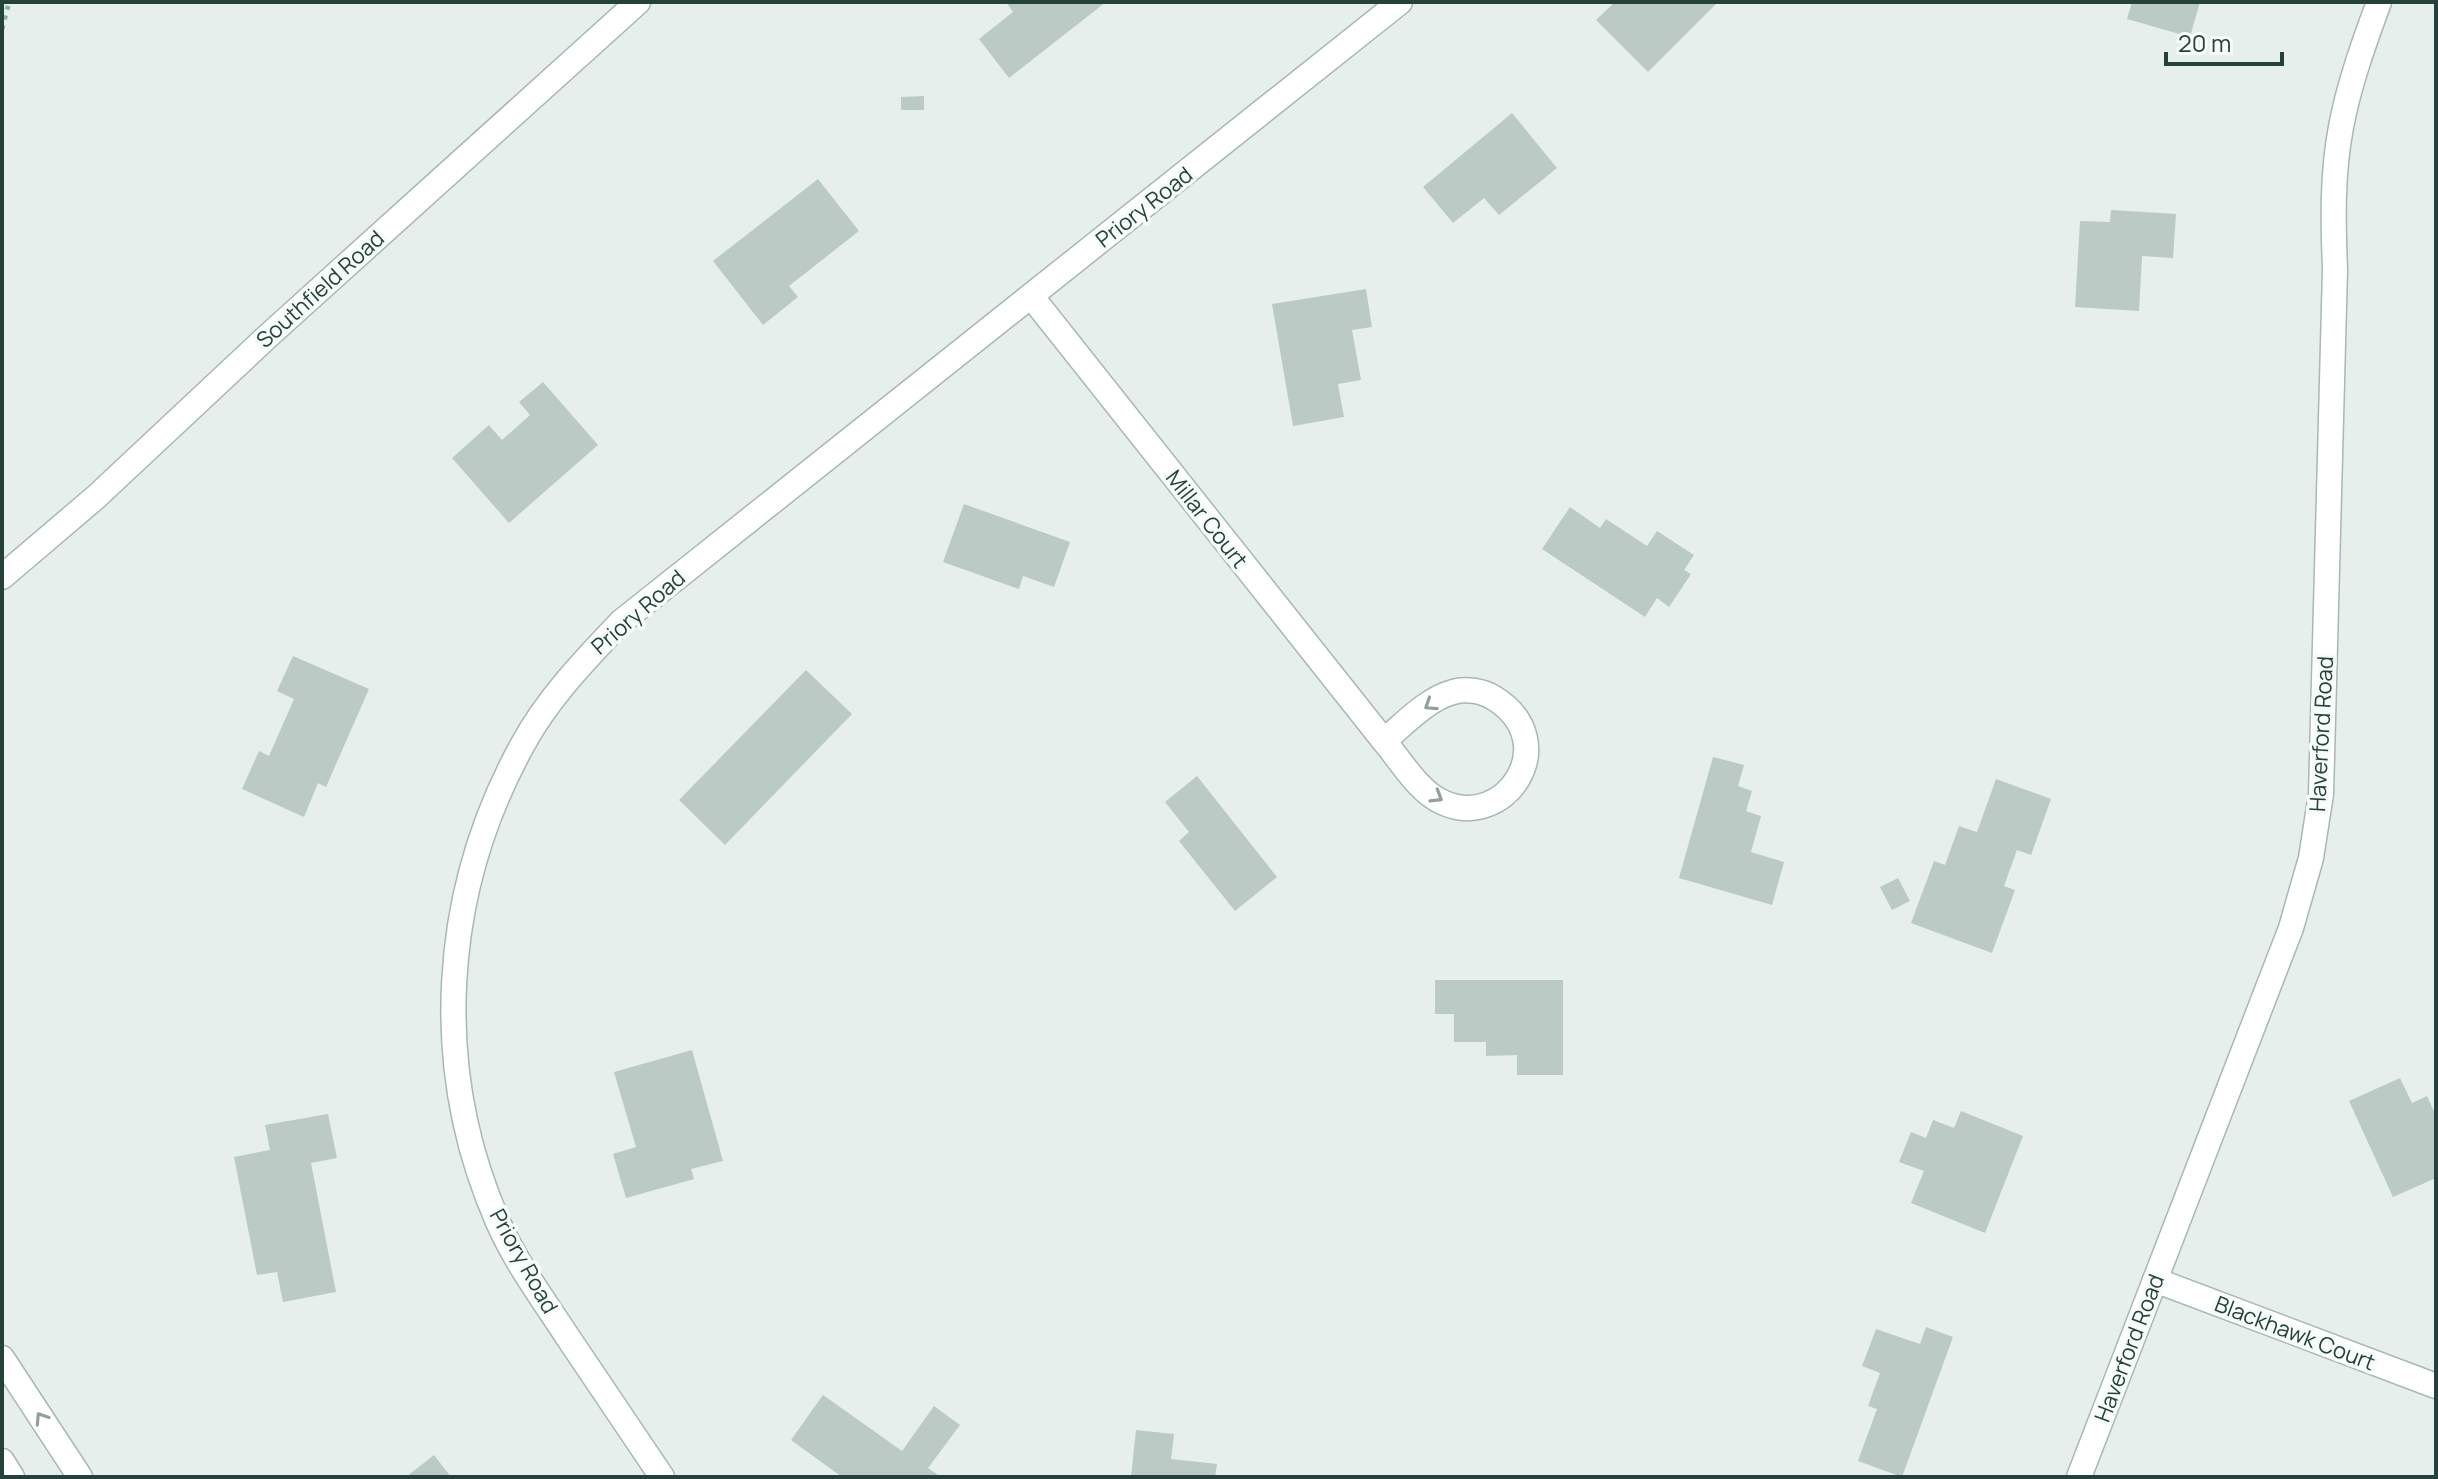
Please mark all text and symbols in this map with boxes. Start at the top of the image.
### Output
scale bar [2166,16,2282,66]
text: 20 m [2178,26,2231,59]
street label: Priory Road [1089,160,1199,254]
street label: Southfield Road [250,224,390,354]
street label: Millar Court [1159,464,1255,574]
street label: Priory Road [585,563,691,661]
street label: Haverford Road [2302,655,2340,813]
one-way arrow [1424,696,1439,711]
one-way arrow [1428,787,1443,803]
street label: Priory Road [483,1203,565,1319]
street label: Haverford Road [2087,1270,2171,1426]
street label: Blackhawk Court [2210,1289,2380,1377]
one-way arrow [36,1412,51,1426]

